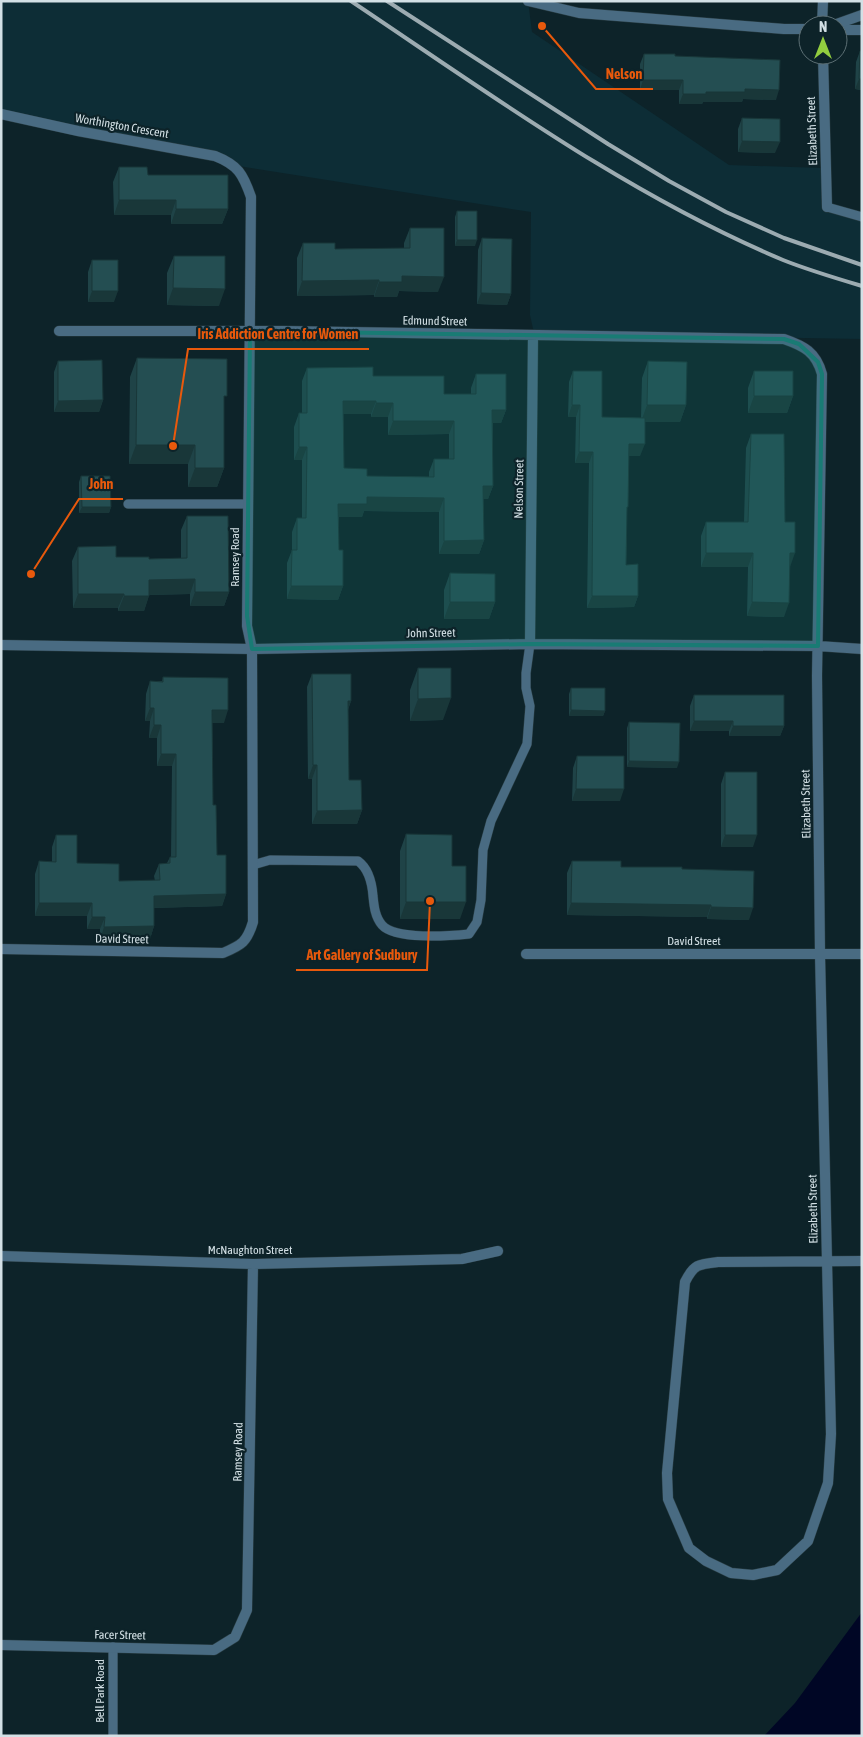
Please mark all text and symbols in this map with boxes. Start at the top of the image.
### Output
north arrow [798,15,848,65]
text: N [819,19,827,35]
callout: Nelson [596,60,653,89]
text: Nelson [606,66,643,82]
street label: Elizabeth Street [804,96,820,166]
street label: Worthington Crescent [74,111,170,141]
street label: Edmund Street [403,313,468,329]
callout: Iris Addiction Centre for Women [188,320,369,349]
text: Iris Addiction Centre for Women [198,326,359,342]
street label: Nelson Street [511,459,527,519]
callout: John [79,470,123,499]
text: John [88,476,114,492]
street label: Ramsey Road [228,527,242,587]
street label: John Street [406,626,456,640]
street label: Elizabeth Street [798,769,814,839]
street label: David Street [95,932,149,946]
street label: David Street [667,934,721,948]
callout: Art Gallery of Sudbury [296,941,427,970]
text: Art Gallery of Sudbury [305,947,418,963]
street label: Elizabeth Street [805,1174,821,1244]
street label: McNaughton Street [208,1243,293,1257]
street label: Ramsey Road [230,1422,246,1482]
street label: Facer Street [94,1628,146,1642]
street label: Bell Park Road [93,1659,107,1723]

